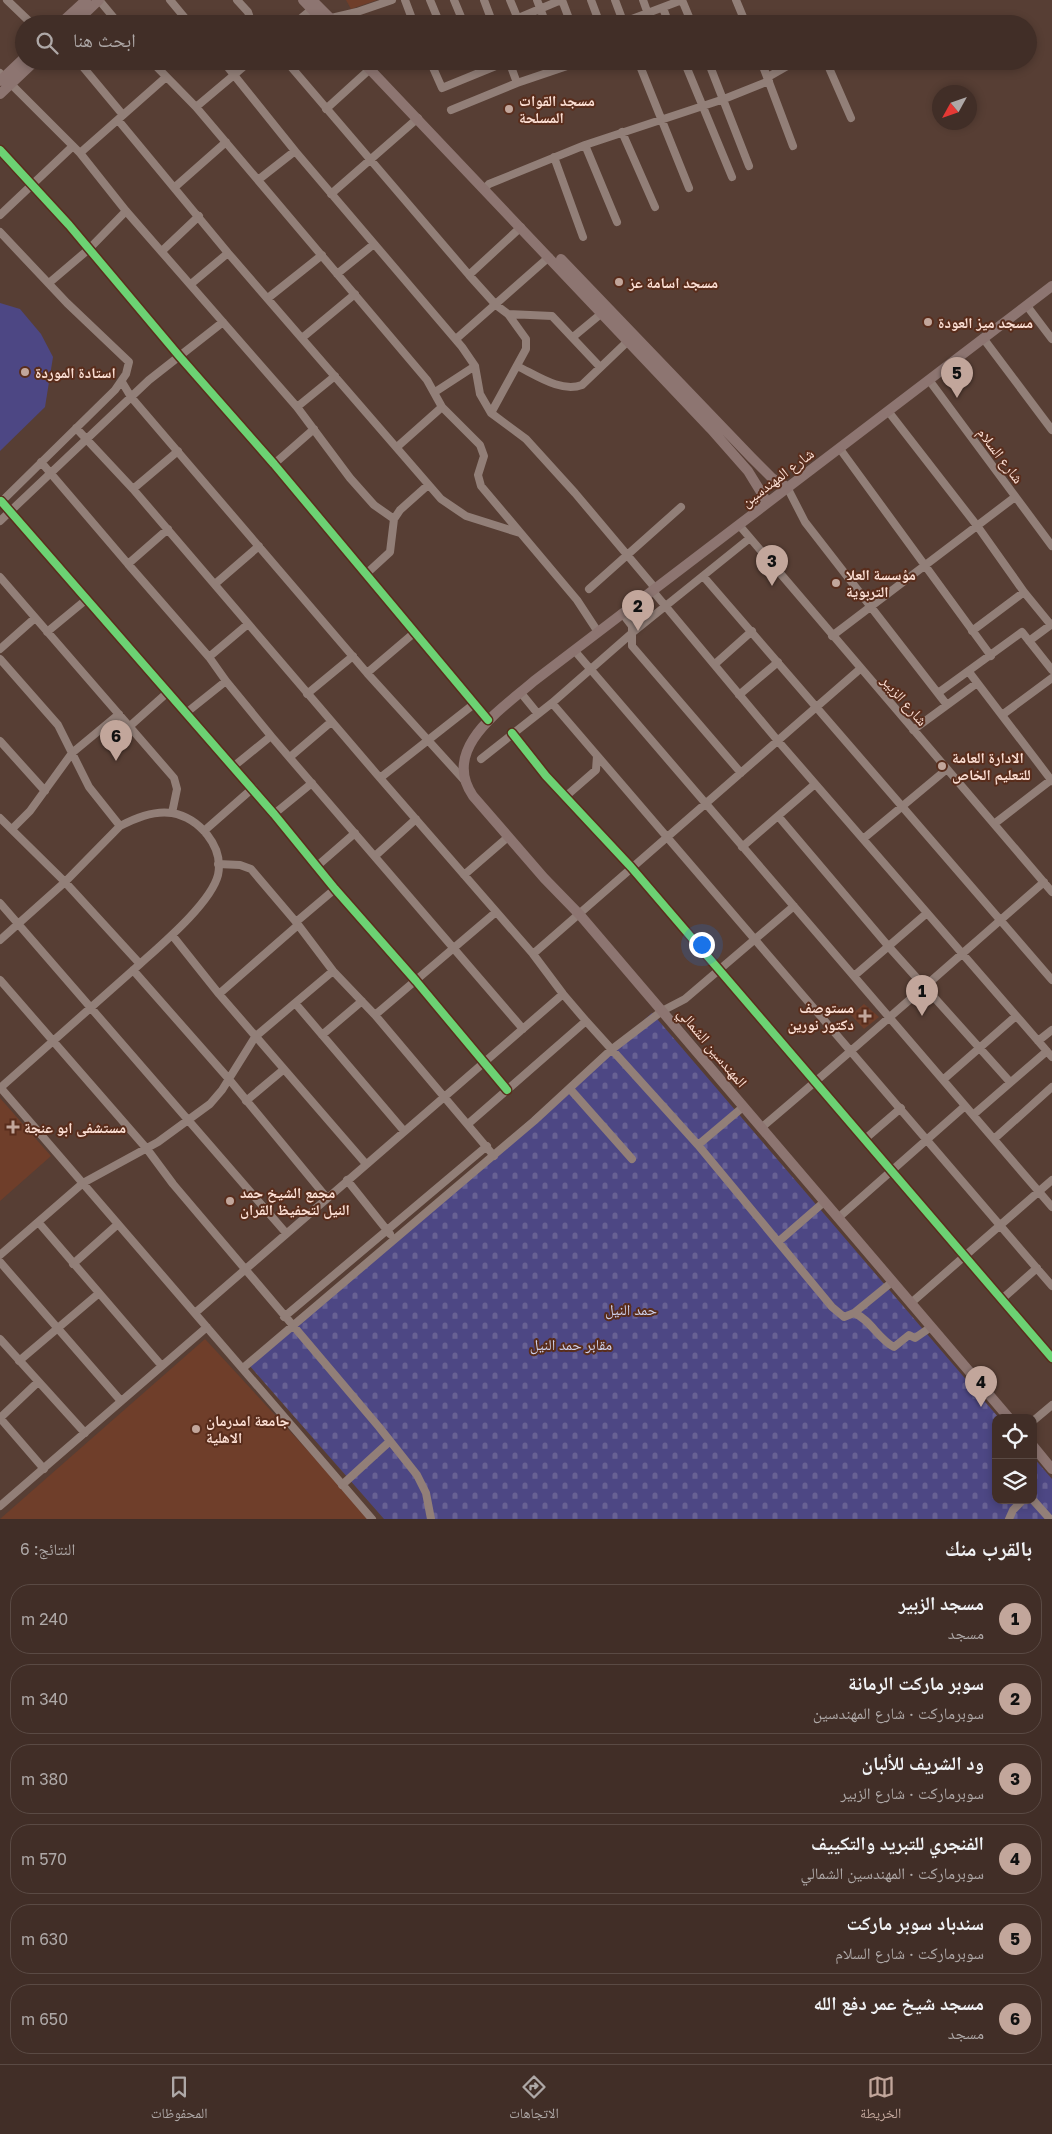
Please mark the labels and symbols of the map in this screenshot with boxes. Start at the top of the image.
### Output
north arrow [932,85,977,130]
place label: مسجد القوات المسلحة [519,91,595,126]
marker: مسجد القوات المسلحة [503,103,515,115]
place label: مسجد اسامة عز [628,273,718,291]
marker: مسجد اسامة عز [613,276,625,288]
place label: مسجد ميز العودة [938,313,1033,331]
marker: مسجد ميز العودة [922,316,934,328]
pin: 5 [941,357,973,398]
place label: استادة الموردة [35,363,116,381]
marker: استادة الموردة [19,366,31,378]
street label: شارع السلام [973,423,1028,488]
street label: شارع المهندسين [737,444,818,512]
pin: 3 [756,545,788,586]
place label: مؤسسة العلا التربوية [846,565,916,601]
marker: مؤسسة العلا التربوية [830,577,842,589]
pin: 2 [622,590,654,631]
street label: شارع الزبير [876,670,932,730]
pin: 6 [100,720,132,761]
place label: الادارة العامة للتعليم الخاص [952,748,1031,785]
marker: الادارة العامة للتعليم الخاص [936,760,948,772]
your location [689,932,715,958]
pin: 1 [906,975,938,1016]
place label: مستوصف دكتور نورين [787,998,854,1034]
street label: المهندسين الشمالي [672,1004,751,1093]
marker: مستوصف دكتور نورين [858,1009,872,1023]
place label: مستشفى ابو عنجة [24,1118,126,1137]
marker: مستشفى ابو عنجة [6,1120,20,1134]
place label: مجمع الشيخ حمد النيل لتحفيظ القران [240,1183,350,1219]
marker: مجمع الشيخ حمد النيل لتحفيظ القران [224,1195,236,1207]
park label: حمد النيل [605,1300,657,1320]
park label: مقابر حمد النيل [530,1335,612,1355]
pin: 4 [965,1366,997,1407]
place label: جامعة امدرمان الاهلية [206,1411,290,1446]
marker: جامعة امدرمان الاهلية [190,1423,202,1435]

